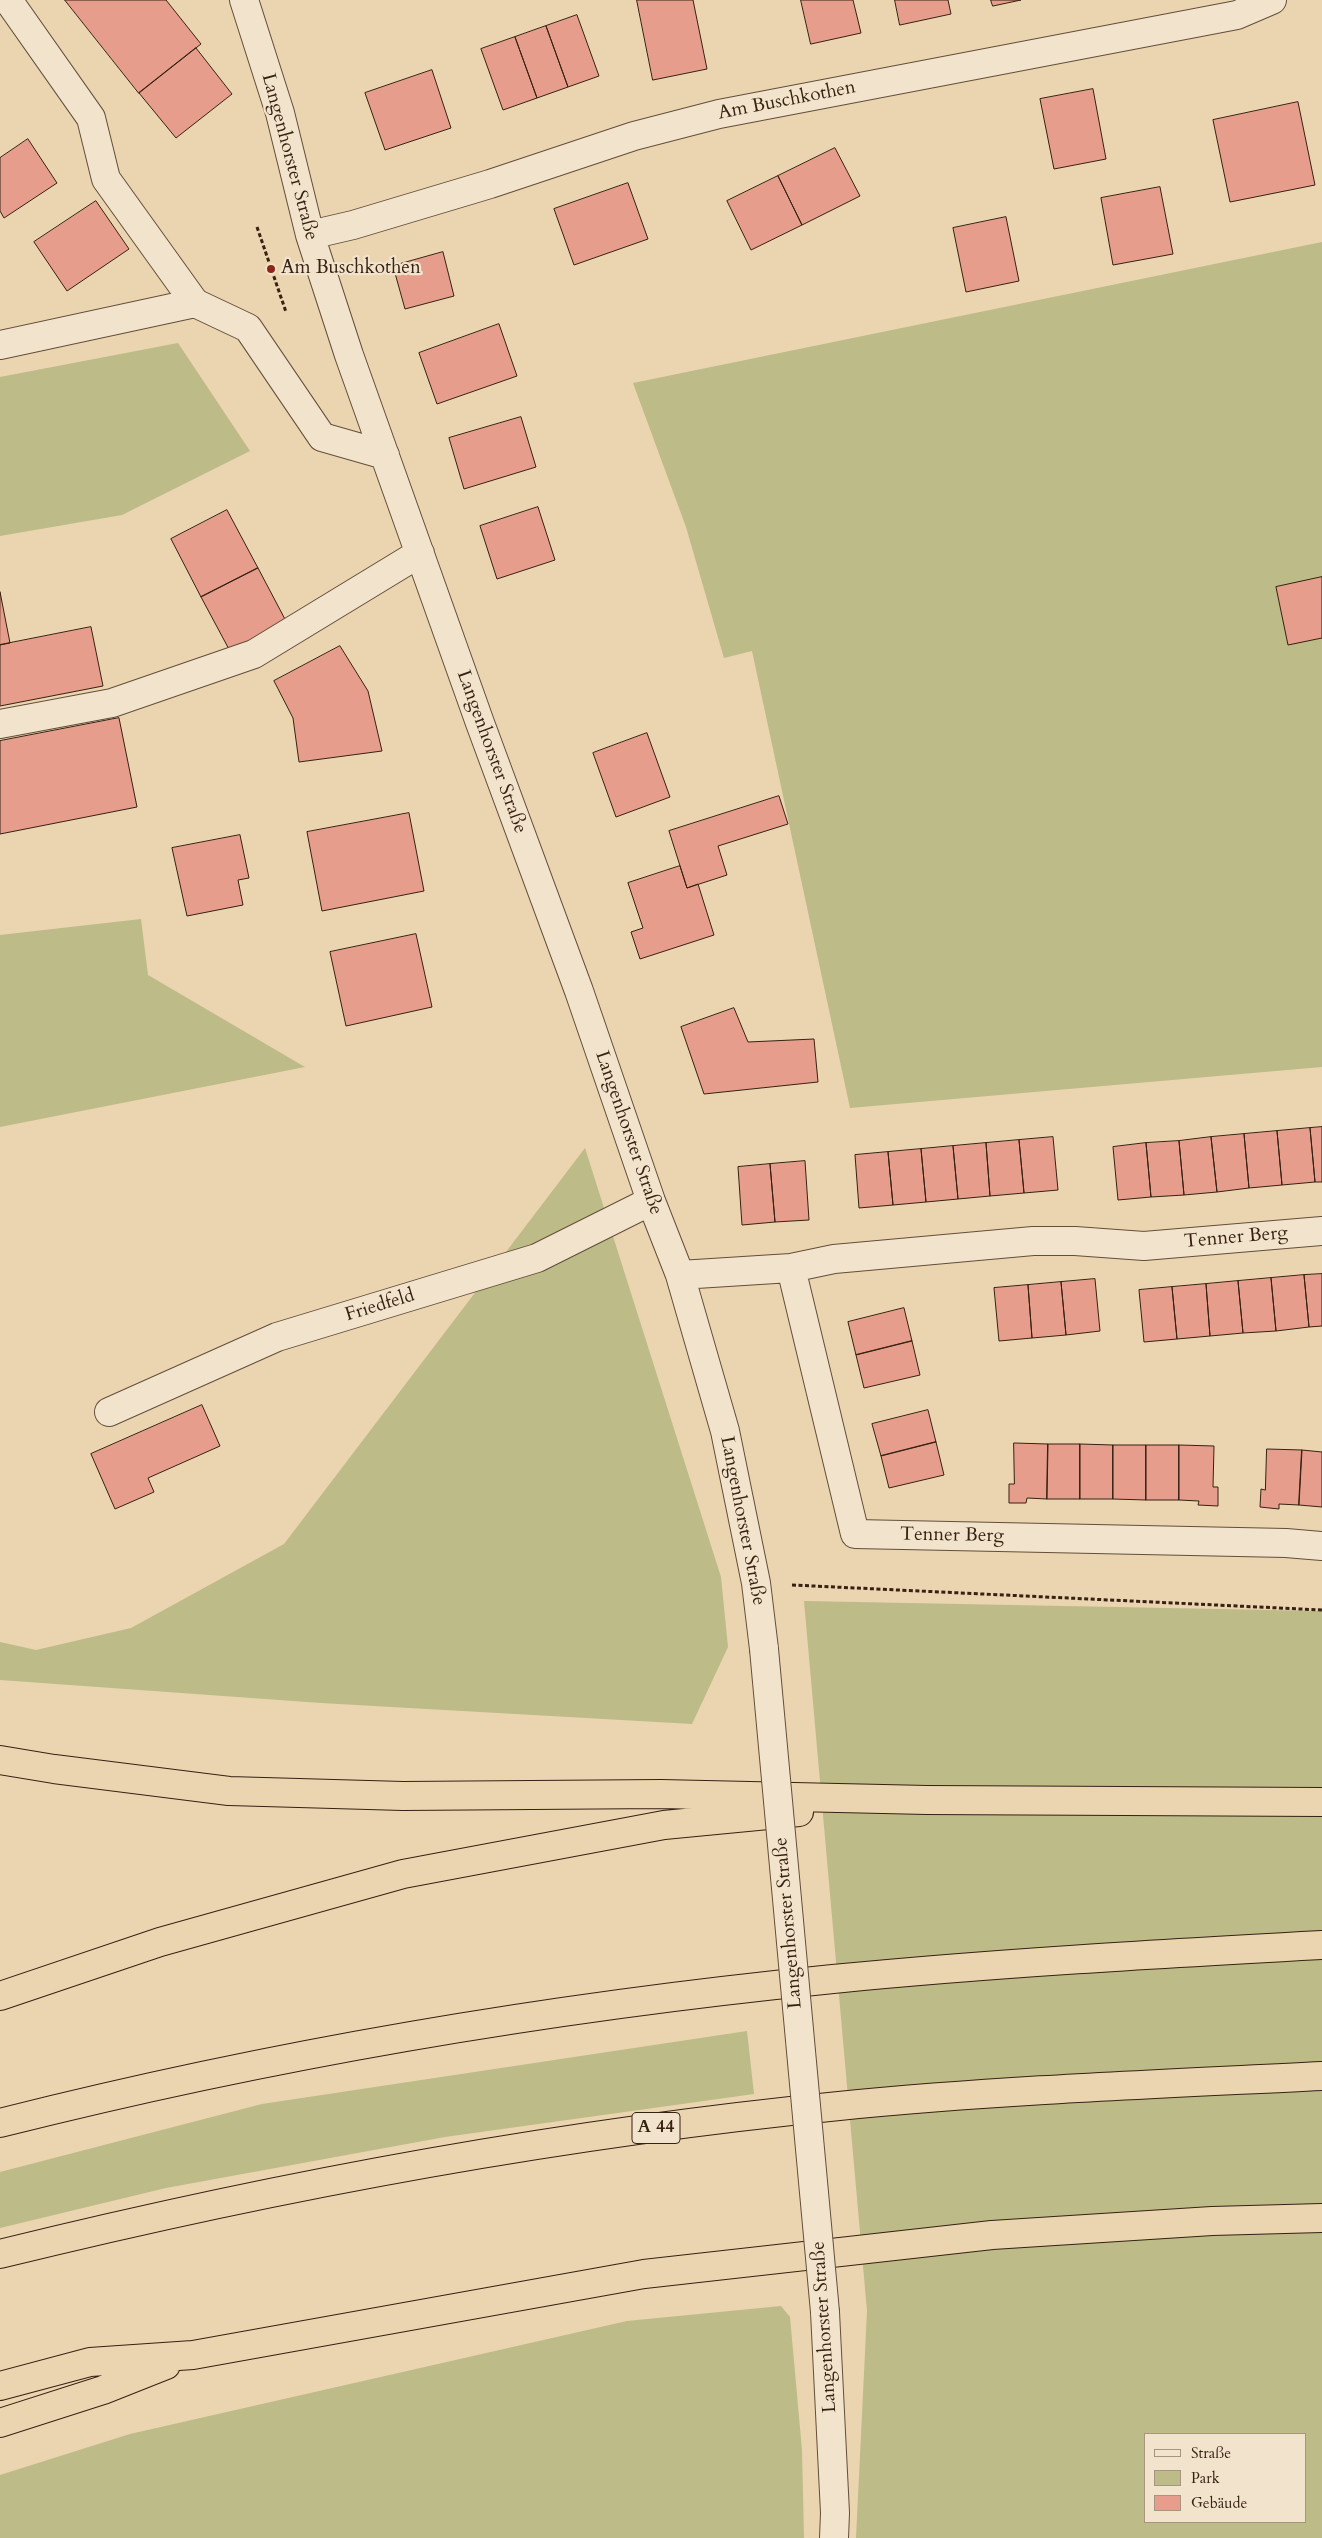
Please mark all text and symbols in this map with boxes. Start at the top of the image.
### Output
street label: Langenhorster Straße [256,71,322,243]
street label: Am Buschkothen [716,76,858,126]
place label: Am Buschkothen [281,258,421,280]
marker: Am Buschkothen [265,263,277,275]
street label: Langenhorster Straße [451,667,531,837]
street label: Langenhorster Straße [589,1048,667,1218]
street label: Tenner Berg [1183,1222,1289,1254]
street label: Friedfeld [343,1285,417,1327]
street label: Langenhorster Straße [714,1434,770,1608]
street label: Tenner Berg [900,1524,1004,1548]
street label: Langenhorster Straße [770,1836,808,2010]
road number: A 44 [632,2112,680,2144]
street label: Langenhorster Straße [808,2240,842,2414]
legend [1144,2433,1307,2523]
text: Straße [1191,2443,1231,2463]
text: Park [1191,2468,1220,2488]
text: Gebäude [1191,2493,1247,2513]

